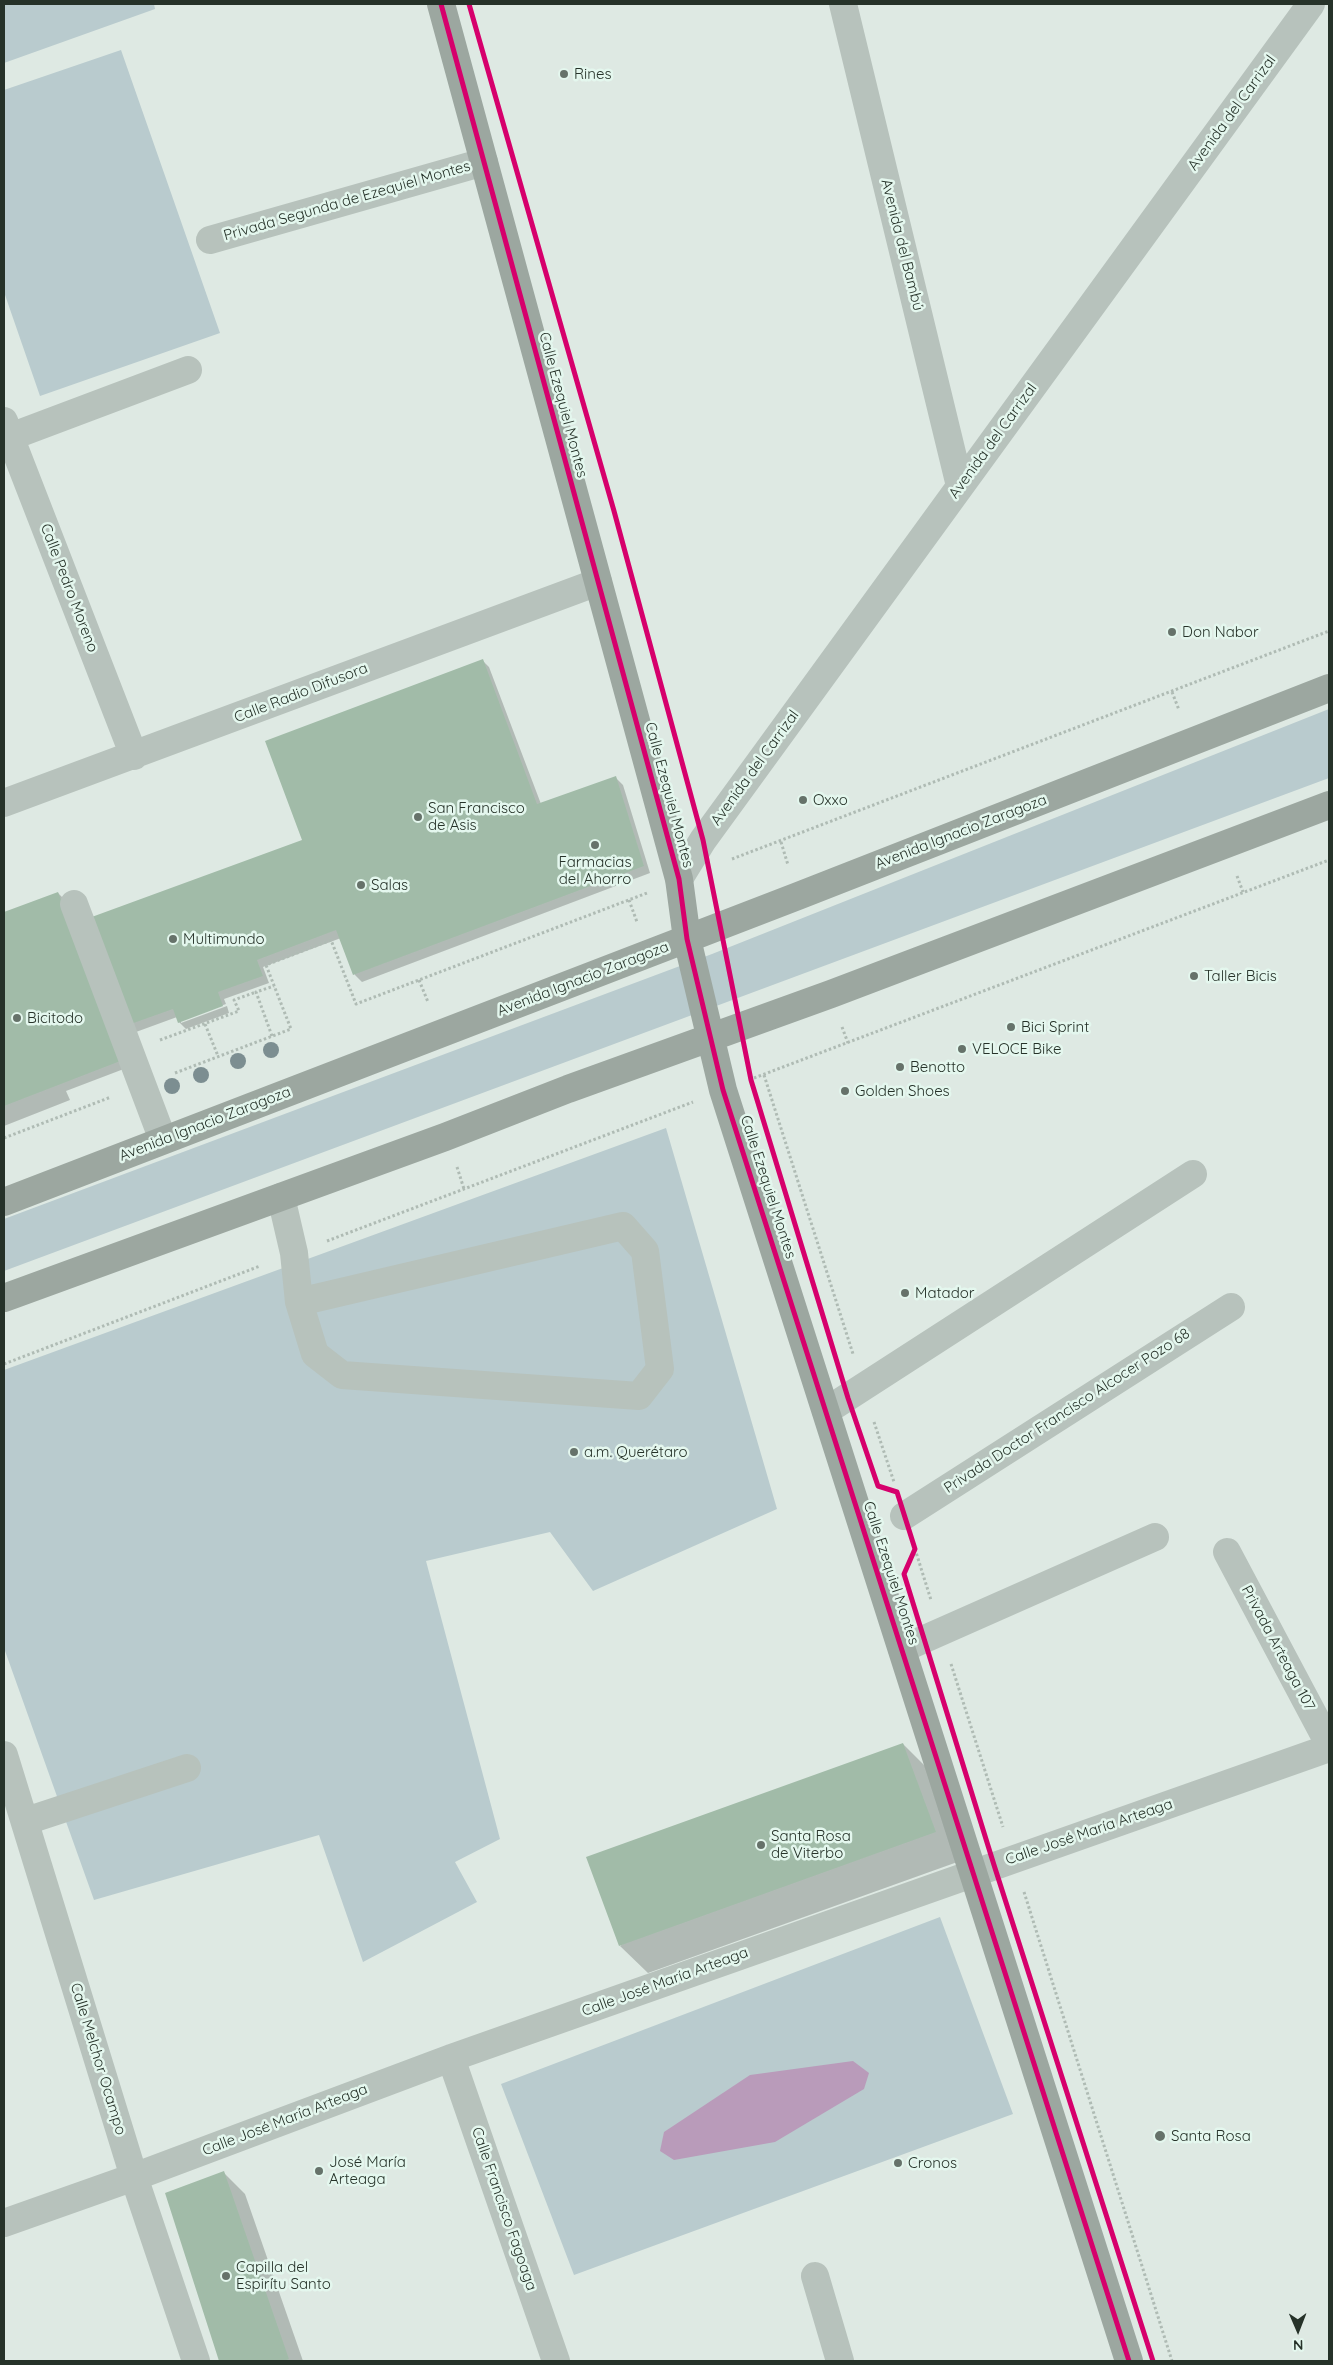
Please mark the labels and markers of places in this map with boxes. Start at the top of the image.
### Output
place label: Rines [574,65,611,83]
marker: Rines [558,68,570,80]
place label: Don Nabor [1182,623,1259,641]
marker: Don Nabor [1166,626,1178,638]
place label: Oxxo [813,791,848,809]
marker: Oxxo [797,794,809,806]
place label: San Francisco de Asis [428,799,525,834]
marker: San Francisco de Asis [412,811,424,823]
marker: Farmacias del Ahorro [589,839,601,851]
place label: Farmacias del Ahorro [559,853,631,888]
place label: Salas [371,876,408,894]
marker: Salas [355,879,367,891]
place label: Multimundo [183,930,265,948]
marker: Multimundo [167,933,179,945]
place label: Taller Bicis [1204,967,1277,985]
marker: Taller Bicis [1188,970,1200,982]
place label: Bicitodo [27,1009,83,1027]
marker: Bicitodo [11,1012,23,1024]
place label: Bici Sprint [1021,1018,1089,1036]
marker: Bici Sprint [1005,1021,1017,1033]
place label: VELOCE Bike [972,1040,1061,1058]
marker: VELOCE Bike [956,1043,968,1055]
place label: Benotto [910,1058,965,1076]
marker: Benotto [894,1061,906,1073]
place label: Golden Shoes [855,1082,950,1100]
marker: Golden Shoes [839,1085,851,1097]
place label: Matador [915,1284,975,1302]
marker: Matador [899,1287,911,1299]
place label: a.m. Querétaro [584,1443,688,1461]
marker: a.m. Querétaro [568,1446,580,1458]
place label: Santa Rosa de Viterbo [771,1827,851,1862]
marker: Santa Rosa de Viterbo [755,1839,767,1851]
place label: Santa Rosa [1171,2127,1251,2145]
marker: Santa Rosa [1153,2129,1167,2143]
place label: José María Arteaga [329,2153,406,2188]
place label: Cronos [908,2154,957,2172]
marker: Cronos [892,2157,904,2169]
marker: José María Arteaga [313,2165,325,2177]
place label: Capilla del Espirítu Santo [236,2258,331,2293]
marker: Capilla del Espirítu Santo [220,2270,232,2282]

